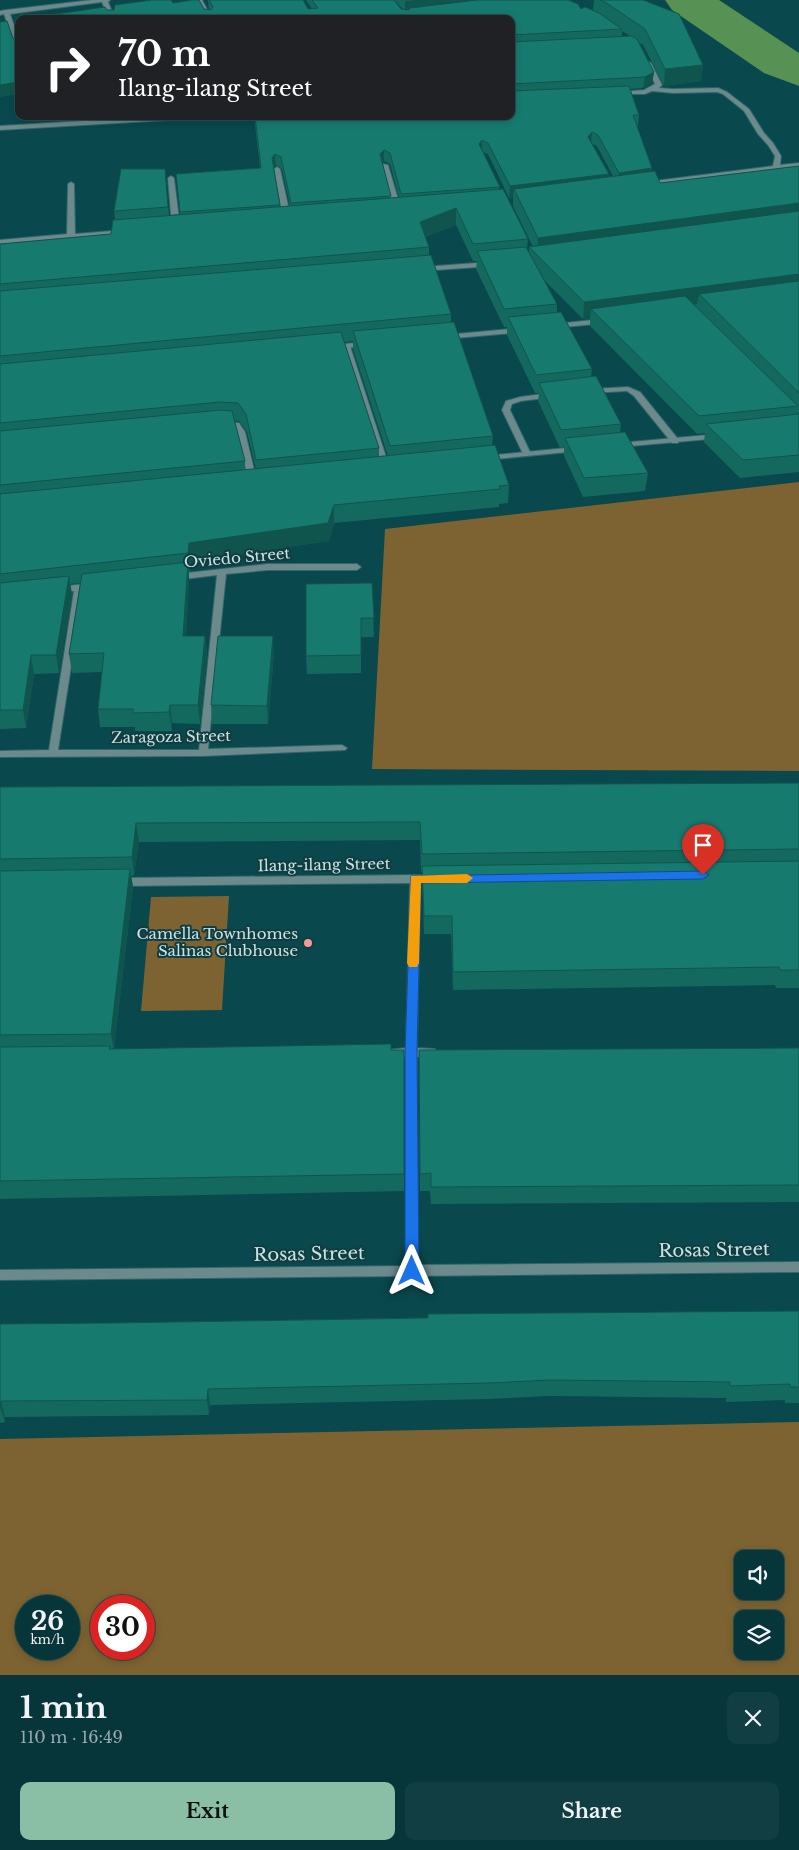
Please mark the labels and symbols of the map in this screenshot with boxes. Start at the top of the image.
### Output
street label: Oviedo Street [183,543,291,572]
street label: Zaragoza Street [111,726,231,747]
pin [682,824,724,875]
street label: Ilang-ilang Street [258,854,391,875]
place label: Camella Townhomes Salinas Clubhouse [137,924,298,960]
marker: Camella Townhomes Salinas Clubhouse [302,937,314,949]
street label: Rosas Street [658,1238,770,1262]
street label: Rosas Street [253,1242,365,1266]
position arrow [385,1244,437,1296]
speed limit sign: 30 [90,1595,155,1660]

